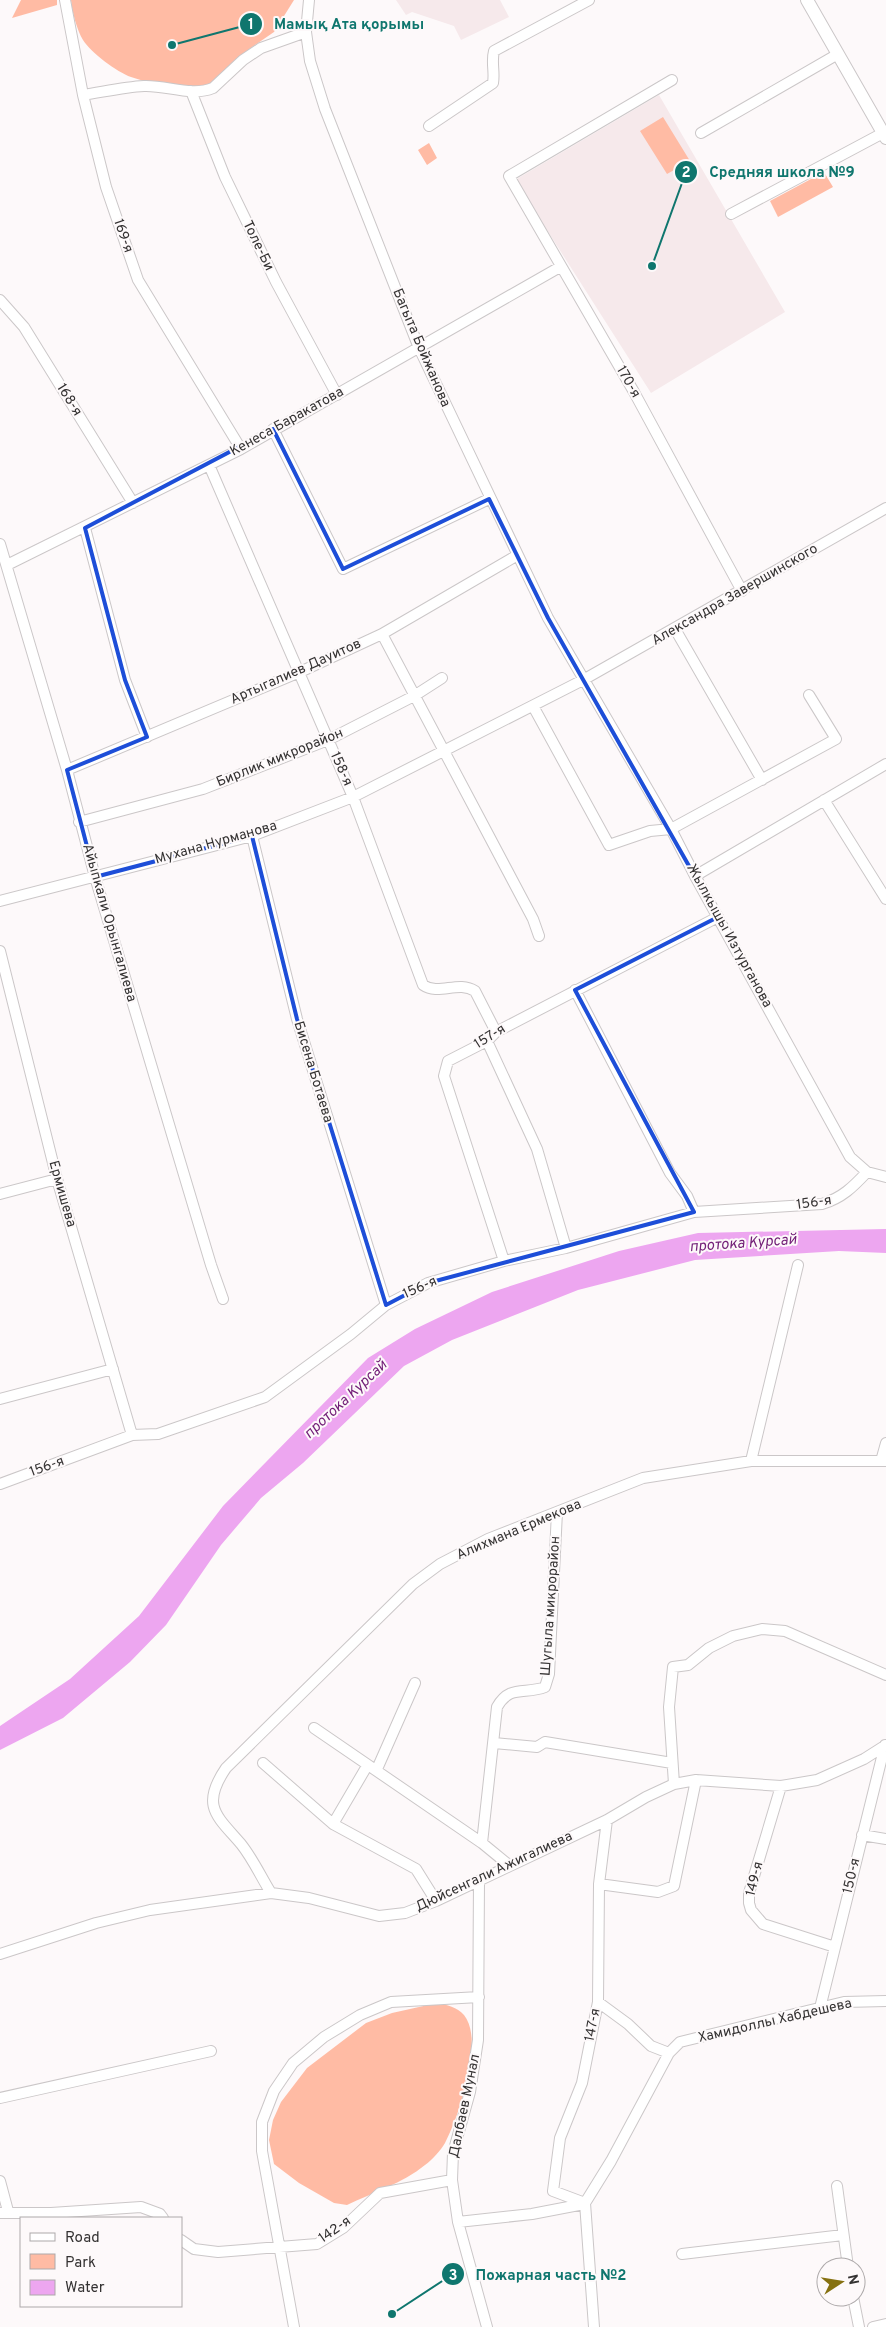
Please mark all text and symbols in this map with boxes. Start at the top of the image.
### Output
callout: Мамық Ата қорымы [238,9,434,39]
text: 1 [248,16,254,35]
text: Мамық Ата қорымы [274,16,424,35]
callout: Средняя школа №9 [674,157,864,187]
text: 2 [681,164,691,183]
text: Средняя школа №9 [709,164,855,183]
street label: 169-я [109,217,137,255]
street label: Толе-Би [239,218,277,274]
street label: Багыта Бойжанова [388,286,454,410]
street label: 170-я [612,363,644,401]
street label: 168-я [52,381,86,419]
street label: Кенеса Баракатова [227,384,347,460]
street label: Александра Завершинского [649,540,821,650]
street label: Артыгалиев Дауитов [228,635,364,709]
street label: Бирлик микрорайон [214,725,346,791]
street label: 158-я [326,749,356,789]
street label: Мухана Нурманова [153,817,279,869]
street label: Айыпкали Орынгалиева [78,842,140,1004]
street label: Жылкышы Изтурганова [682,861,776,1011]
street label: Бисена Ботаева [290,1019,336,1125]
street label: 157-я [471,1021,509,1053]
street label: Ермишева [44,1159,80,1229]
street label: 156-я [795,1192,833,1214]
water label: протока Курсай [689,1231,799,1257]
street label: 156-я [400,1273,440,1303]
water label: протока Курсай [300,1356,393,1444]
street label: 156-я [27,1453,67,1481]
street label: Алихмана Ермекова [454,1496,584,1564]
street label: Шугыла микрорайон [538,1536,564,1676]
street label: Дюйсенгали Ажигалиева [413,1828,575,1916]
street label: 150-я [840,1857,864,1895]
street label: 149-я [743,1860,767,1898]
street label: Хамидоллы Хабдешева [697,1995,853,2047]
street label: 147-я [581,2007,605,2043]
street label: Далбаев Мунал [446,2053,484,2159]
street label: 142-я [316,2213,354,2247]
legend [20,2217,182,2307]
text: Road [65,2229,100,2248]
text: Park [65,2254,96,2273]
north arrow [816,2257,866,2307]
callout: Пожарная часть №2 [441,2259,637,2289]
text: 3 [449,2267,458,2286]
text: Пожарная часть №2 [476,2267,627,2286]
text: N [843,2273,862,2286]
text: Water [65,2279,105,2298]

